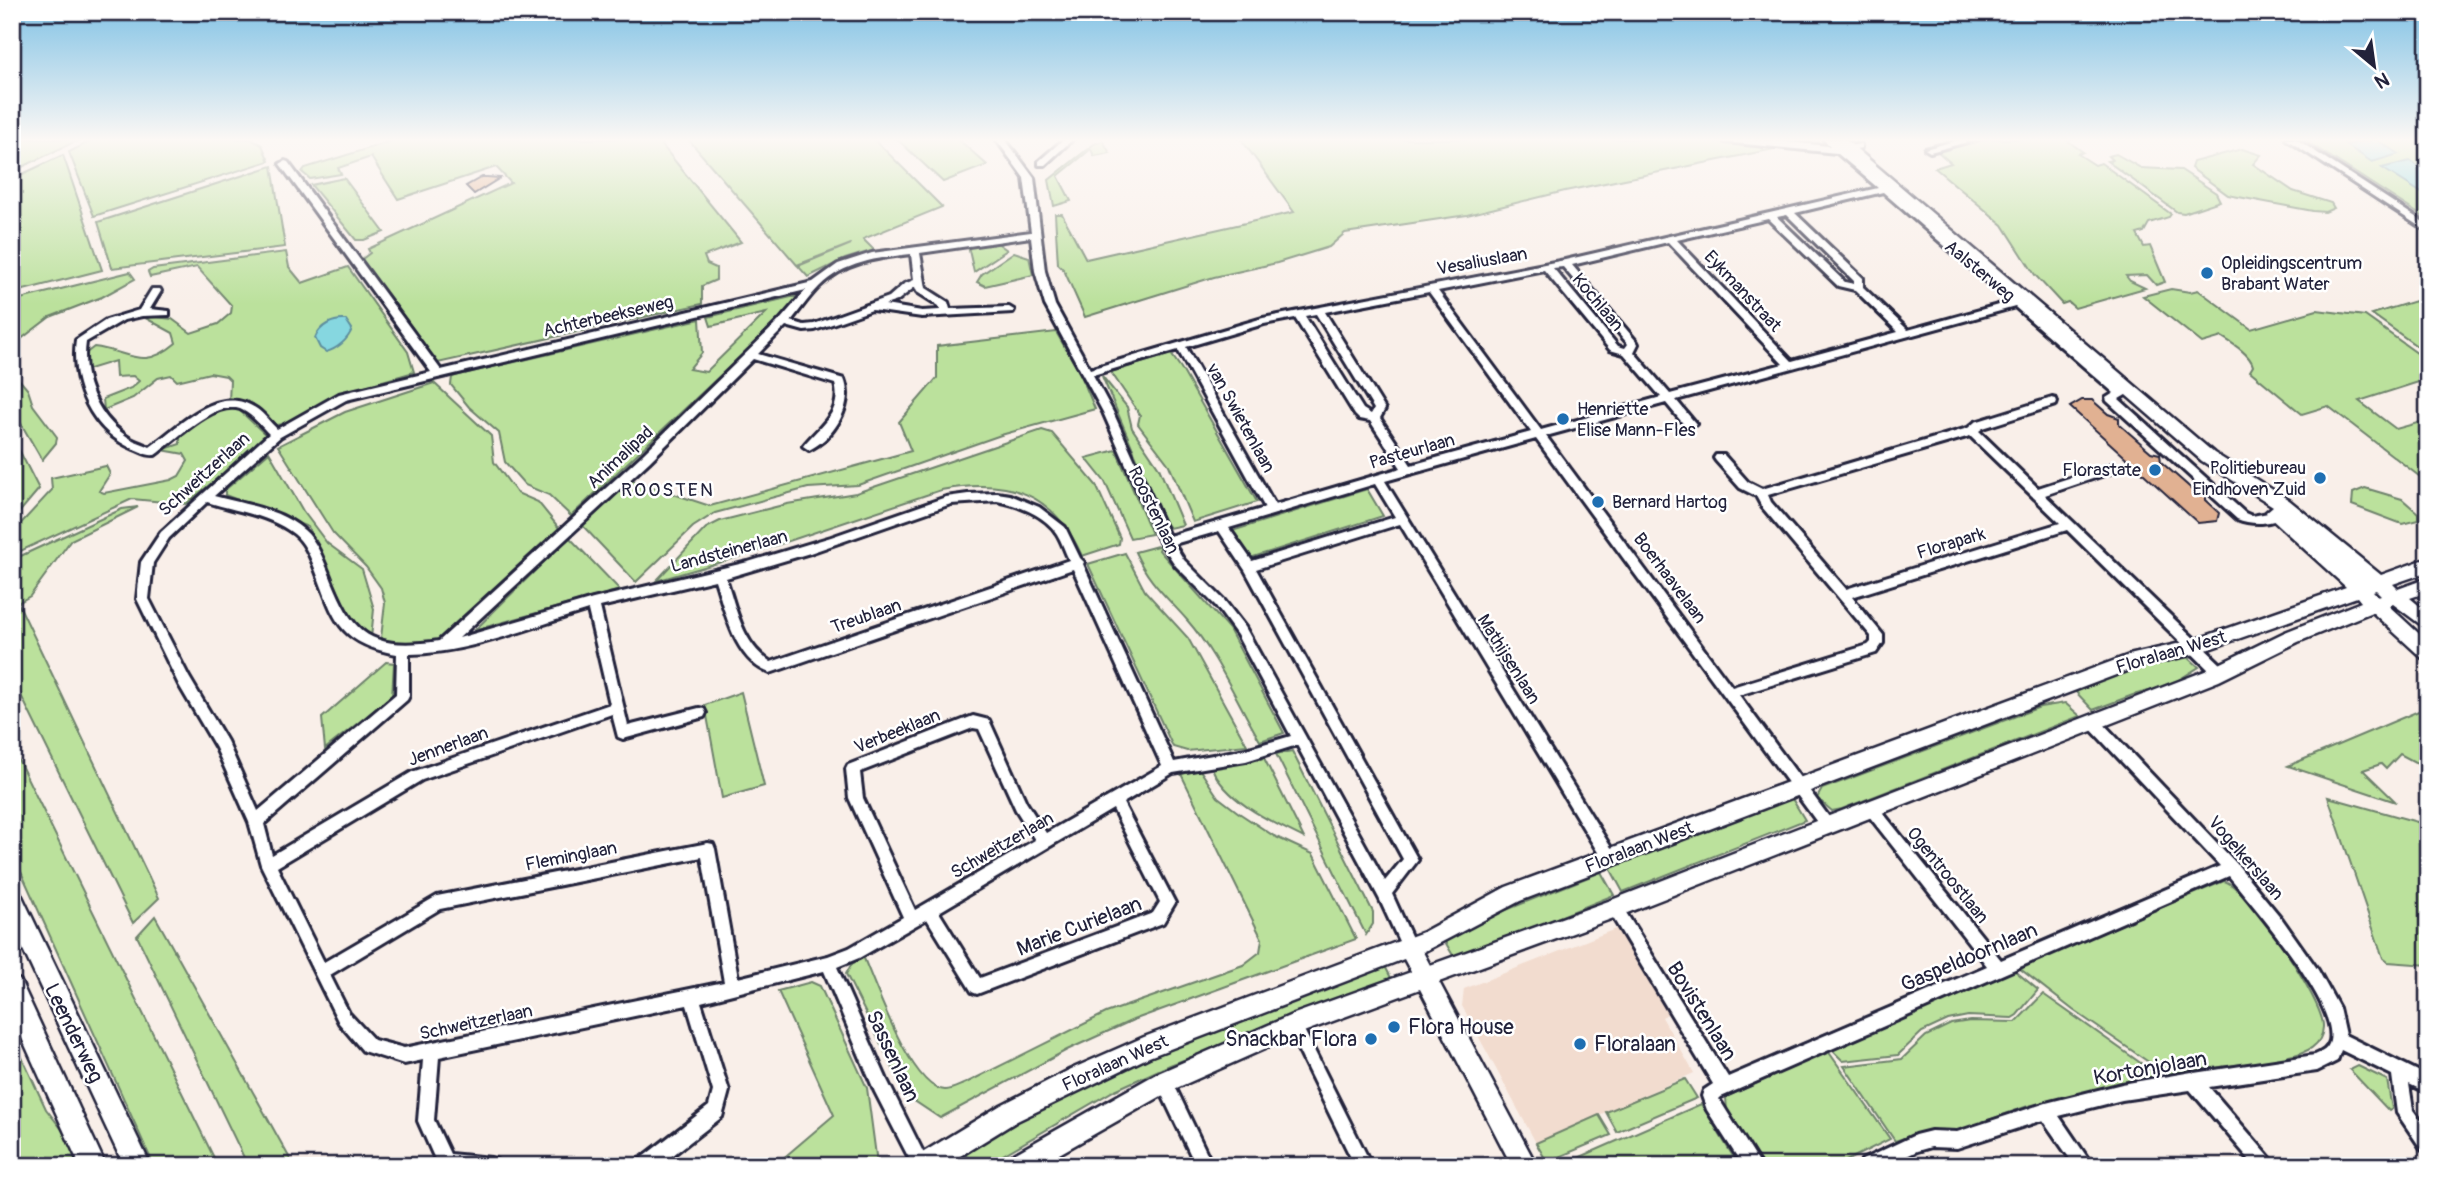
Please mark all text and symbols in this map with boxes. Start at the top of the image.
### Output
north arrow [2338,32,2408,102]
text: N [2370,66,2393,94]
street label: Aalsterweg [1940,235,2020,308]
street label: Vesaliuslaan [1435,242,1529,281]
street label: Eykmanstraat [1699,246,1787,338]
place label: Opleidingscentrum Brabant Water [2221,252,2362,296]
marker: Opleidingscentrum Brabant Water [2199,265,2215,281]
street label: Kochlaan [1567,269,1629,336]
street label: Achterbeekseweg [541,290,675,343]
street label: van Swietenlaan [1201,359,1280,477]
place label: Henriette Elise Mann-Fles [1577,398,1696,442]
marker: Henriette Elise Mann-Fles [1555,411,1571,427]
street label: Animalipad [582,421,658,494]
street label: Schweitzerlaan [154,427,255,521]
street label: Pasteurlaan [1367,428,1458,475]
place label: Politiebureau Eindhoven Zuid [2192,457,2306,501]
place label: Florastate [2062,459,2141,482]
marker: Florastate [2147,462,2163,478]
street label: Roostenlaan [1123,463,1185,558]
marker: Politiebureau Eindhoven Zuid [2312,470,2328,486]
district label: ROOSTEN [621,478,715,502]
place label: Bernard Hartog [1612,491,1727,514]
marker: Bernard Hartog [1590,494,1606,510]
street label: Florapark [1914,522,1989,565]
street label: Landsteinerlaan [668,525,790,578]
street label: Boerhaavelaan [1628,528,1711,628]
street label: Treublaan [828,594,904,639]
street label: Mathijsenlaan [1472,610,1545,709]
street label: Floralaan West [2113,626,2230,679]
street label: Verbeeklaan [851,704,944,759]
street label: Jennerlaan [405,721,491,772]
street label: Schweitzerlaan [947,807,1058,884]
street label: Vogelkerslaan [2203,811,2288,905]
street label: Floralaan West [1582,816,1697,879]
street label: Ogentroostlaan [1902,822,1994,928]
street label: Fleminglaan [523,836,619,877]
street label: Marie Curielaan [1013,890,1146,963]
street label: Gaspeldoornlaan [1897,917,2042,998]
street label: Bovistenlaan [1661,957,1743,1066]
street label: Leenderweg [38,979,109,1087]
street label: Schweitzerlaan [418,999,535,1046]
street label: Sassenlaan [860,1006,926,1107]
place label: Flora House [1408,1014,1514,1041]
marker: Flora House [1386,1019,1402,1035]
place label: Snackbar Flora [1225,1026,1357,1053]
street label: Floralaan West [1059,1030,1172,1097]
marker: Snackbar Flora [1363,1031,1379,1047]
place label: Floralaan [1594,1031,1676,1058]
marker: Floralaan [1572,1036,1588,1052]
street label: Kortonjolaan [2091,1045,2209,1092]

